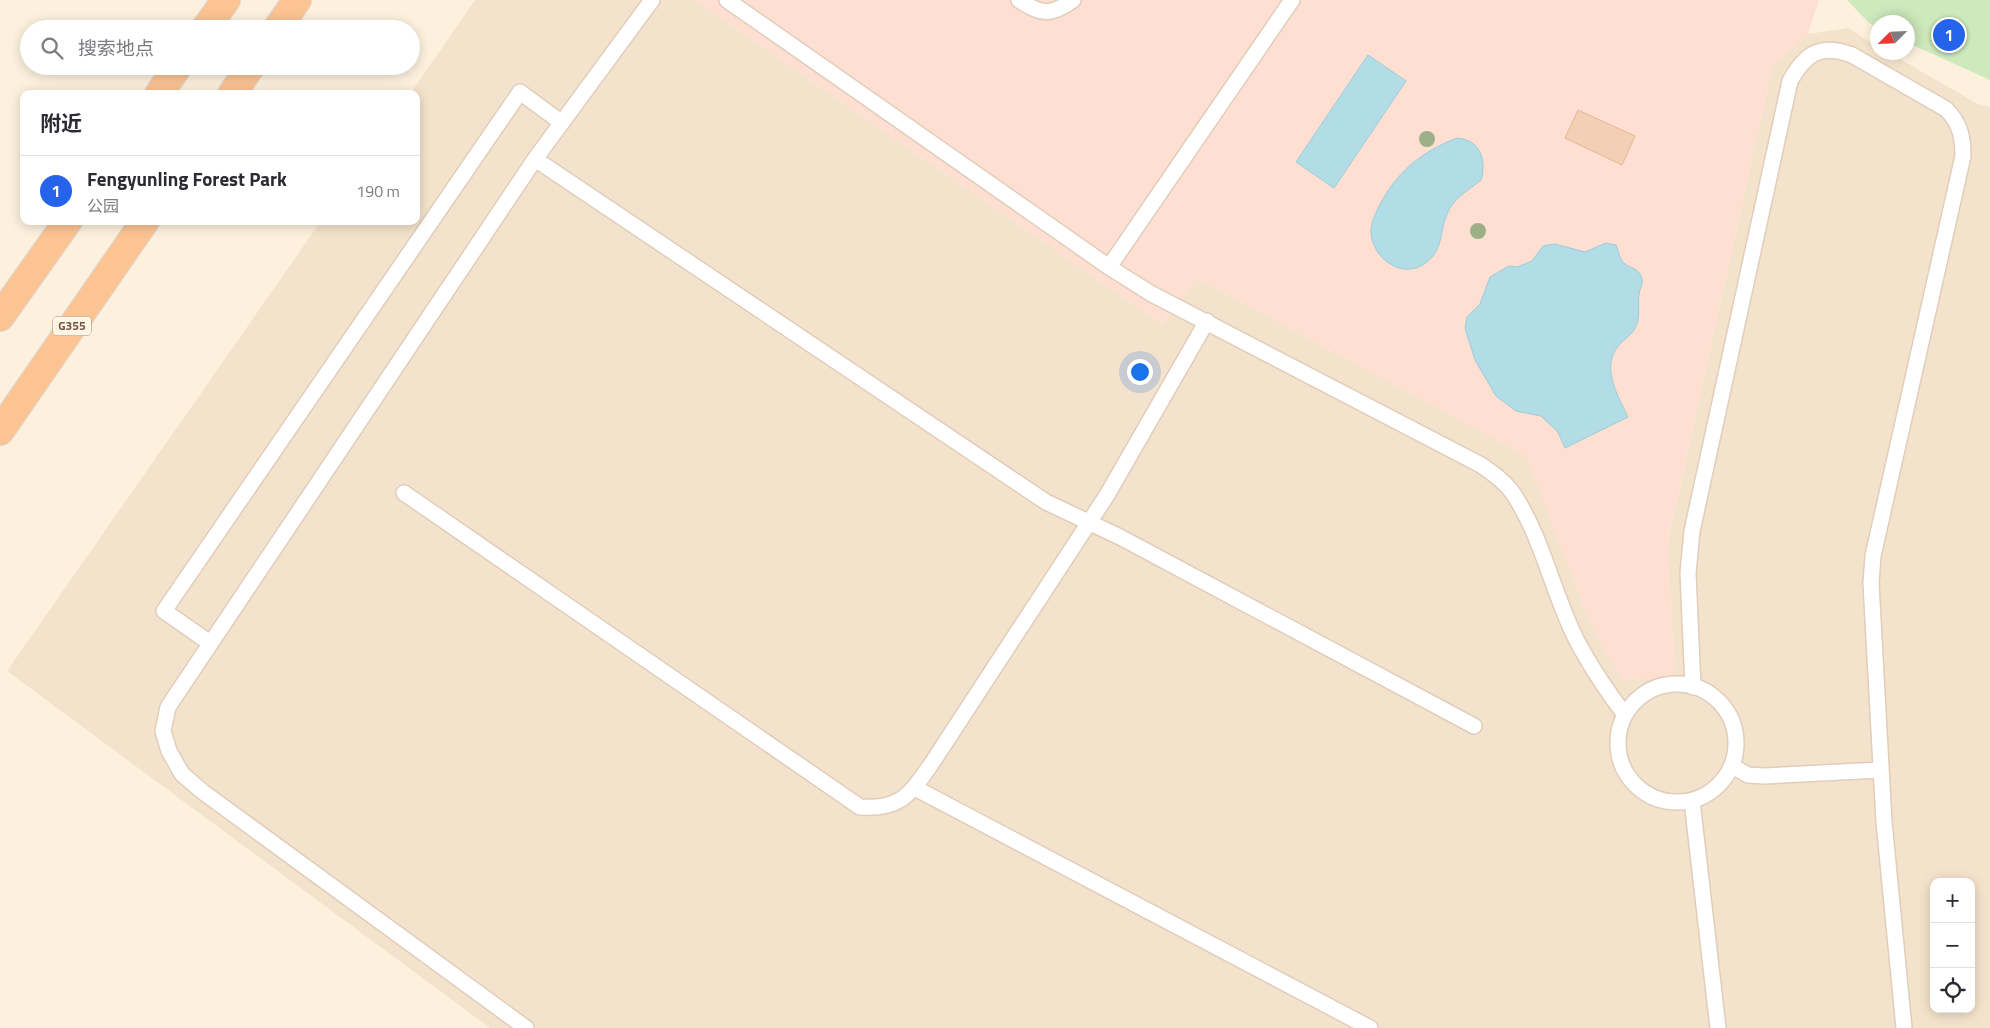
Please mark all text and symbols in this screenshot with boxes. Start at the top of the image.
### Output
north arrow [1870,15,1915,60]
pin: 1 [1933,16,1965,54]
search box [20,20,420,75]
text: 搜索地点 [78,33,154,62]
icon: search [38,34,66,62]
text: 附近 [40,107,82,139]
text: Fengyunling Forest Park [87,164,287,193]
text: 1 [52,179,60,203]
text: 190 m [356,179,400,203]
text: 公园 [87,194,119,218]
road number: G355 [53,316,91,336]
your location [1127,359,1153,385]
map controls [1930,878,1975,1013]
button: + [1930,878,1975,923]
button: − [1930,923,1975,968]
button: locate [1930,968,1975,1013]

